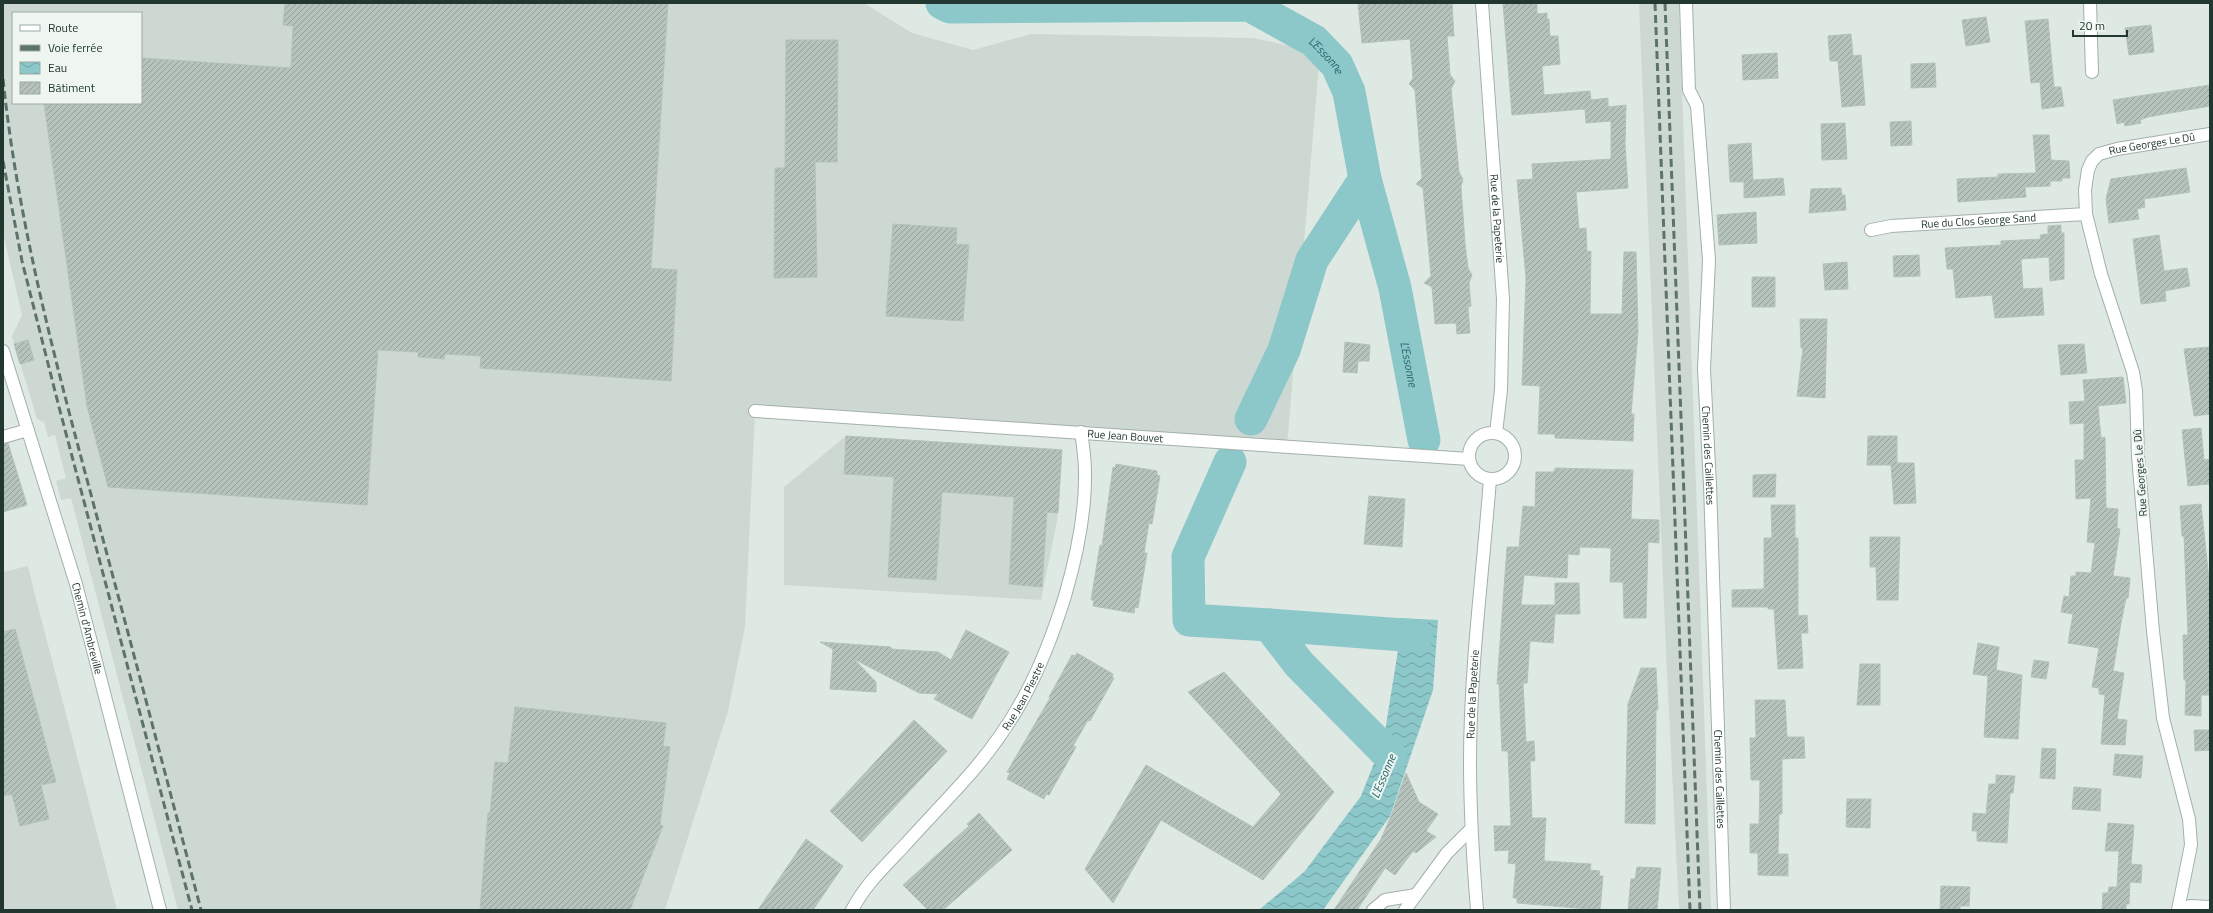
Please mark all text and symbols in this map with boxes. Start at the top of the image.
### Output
legend [12,12,142,104]
scale bar [2073,12,2127,38]
text: 20 m [2079,16,2105,35]
text: Route [48,18,78,37]
water label: L'Essonne [1306,31,1350,78]
text: Voie ferrée [48,38,103,57]
text: Eau [48,58,67,77]
text: Bâtiment [48,78,96,97]
street label: Rue Georges Le Dû [2107,129,2196,159]
street label: Rue de la Papeterie [1486,173,1508,264]
street label: Rue du Clos George Sand [1920,209,2037,232]
water label: L'Essonne [1396,340,1423,390]
street label: Chemin des Caillettes [1698,405,1719,505]
street label: Rue Jean Bouvet [1087,425,1164,446]
street label: Rue Georges Le Dû [2129,429,2151,517]
street label: Chemin d'Ambreville [68,581,107,676]
street label: Rue de la Papeterie [1462,649,1483,739]
street label: Rue Jean Piestre [998,659,1048,734]
street label: Chemin des Caillettes [1710,729,1729,829]
water label: L'Essonne [1365,750,1401,801]

